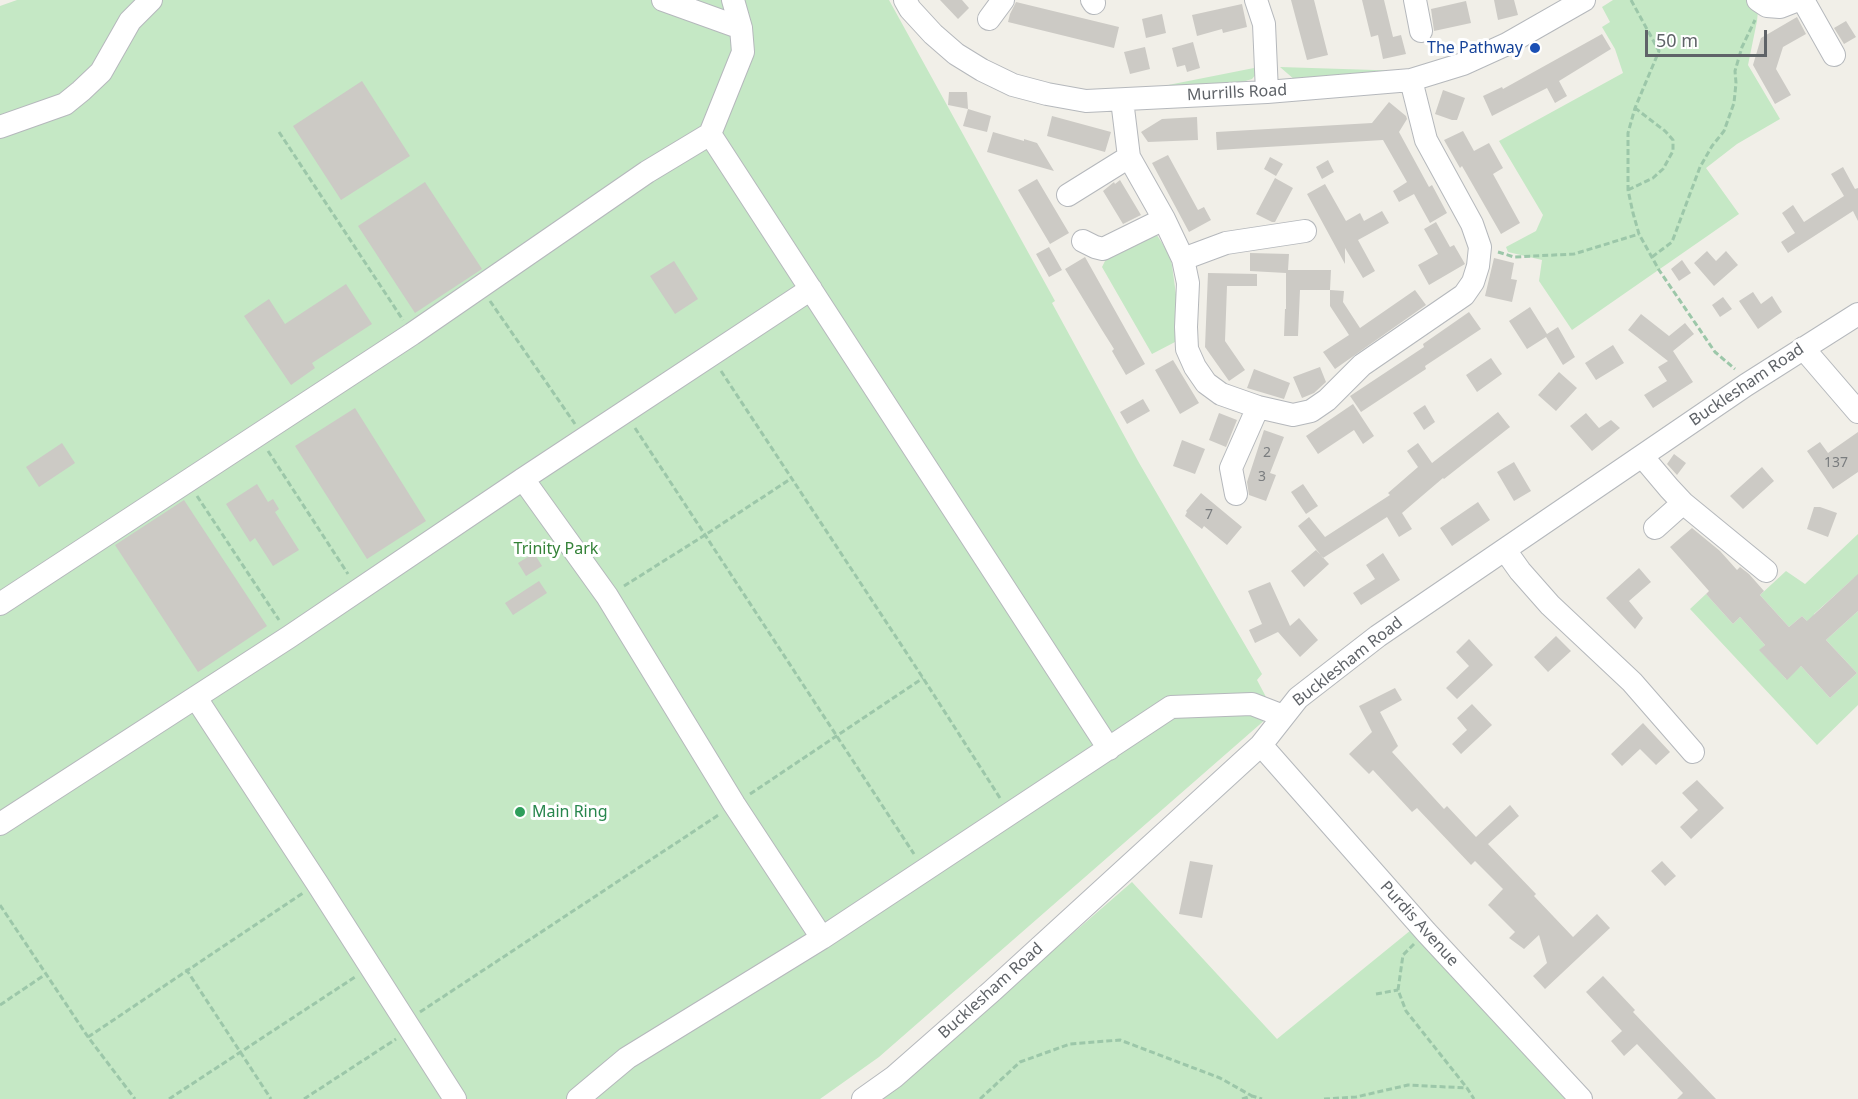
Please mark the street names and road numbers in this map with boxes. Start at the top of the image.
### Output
street label: Murrills Road [1186,81,1288,105]
street label: Bucklesham Road [1686,340,1808,430]
street label: Bucklesham Road [1289,613,1407,711]
street label: Purdis Avenue [1376,878,1462,970]
street label: Bucklesham Road [935,939,1047,1043]

